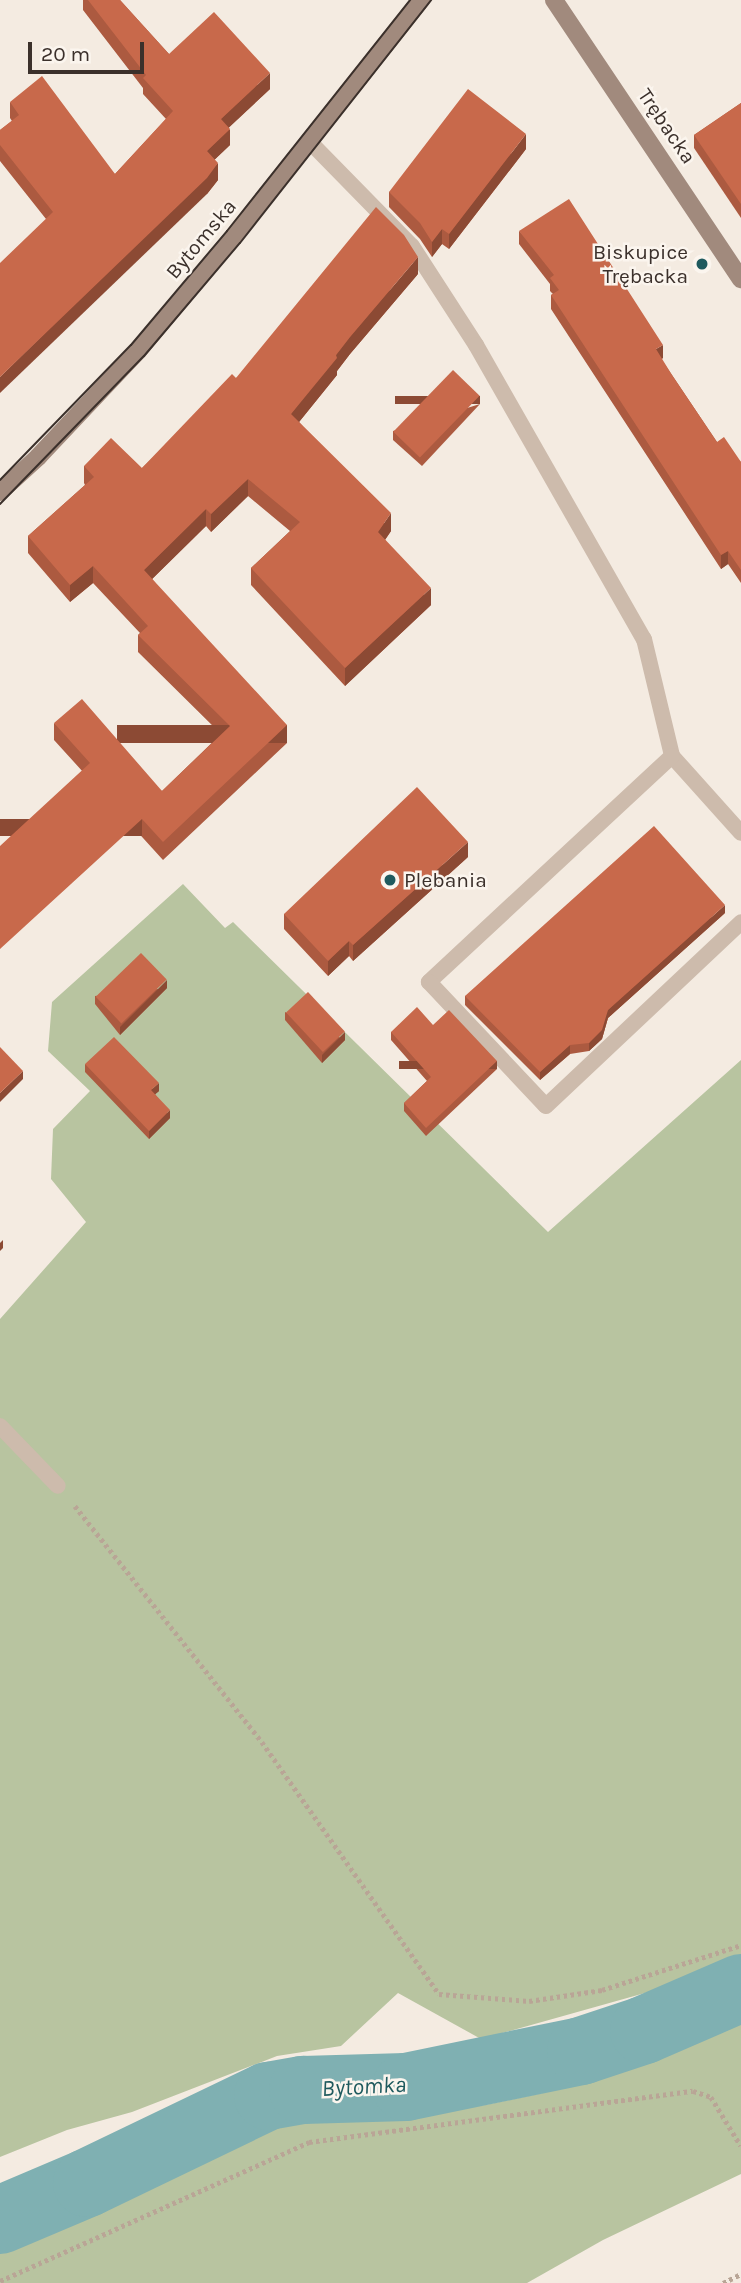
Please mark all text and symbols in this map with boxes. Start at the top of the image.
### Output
scale bar [32,28,147,72]
text: 20 m [41,42,90,66]
street label: Trębacka [633,83,701,169]
street label: Bytomska [160,194,242,284]
place label: Biskupice Trębacka [593,239,688,289]
marker: Biskupice Trębacka [694,256,710,272]
place label: Plebania [404,867,487,893]
marker: Plebania [382,872,398,888]
water label: Bytomka [321,2071,407,2103]

